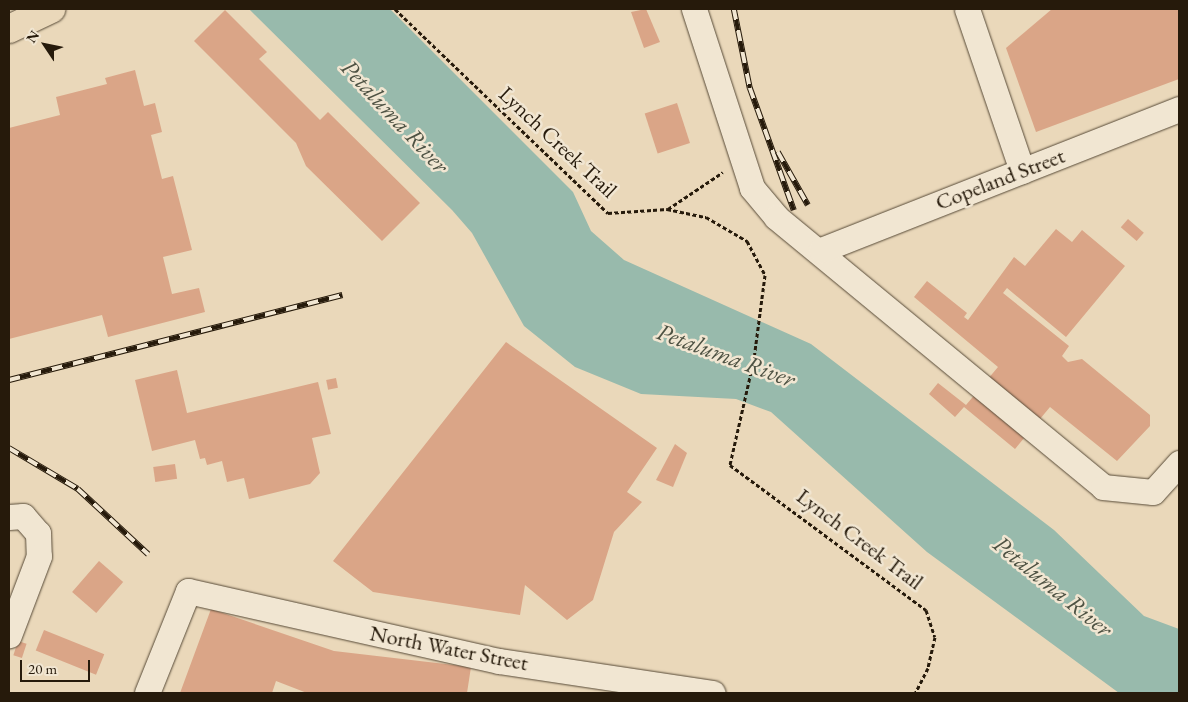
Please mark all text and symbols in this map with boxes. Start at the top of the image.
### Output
north arrow [20,20,70,70]
text: N [22,27,43,46]
water label: Petaluma River [335,53,455,179]
street label: Lynch Creek Trail [494,81,622,203]
street label: Copeland Street [932,142,1068,216]
water label: Petaluma River [653,317,799,393]
street label: Lynch Creek Trail [792,483,928,595]
water label: Petaluma River [988,529,1118,643]
street label: North Water Street [368,620,530,676]
scale bar [22,650,92,682]
text: 20 m [28,659,57,678]

